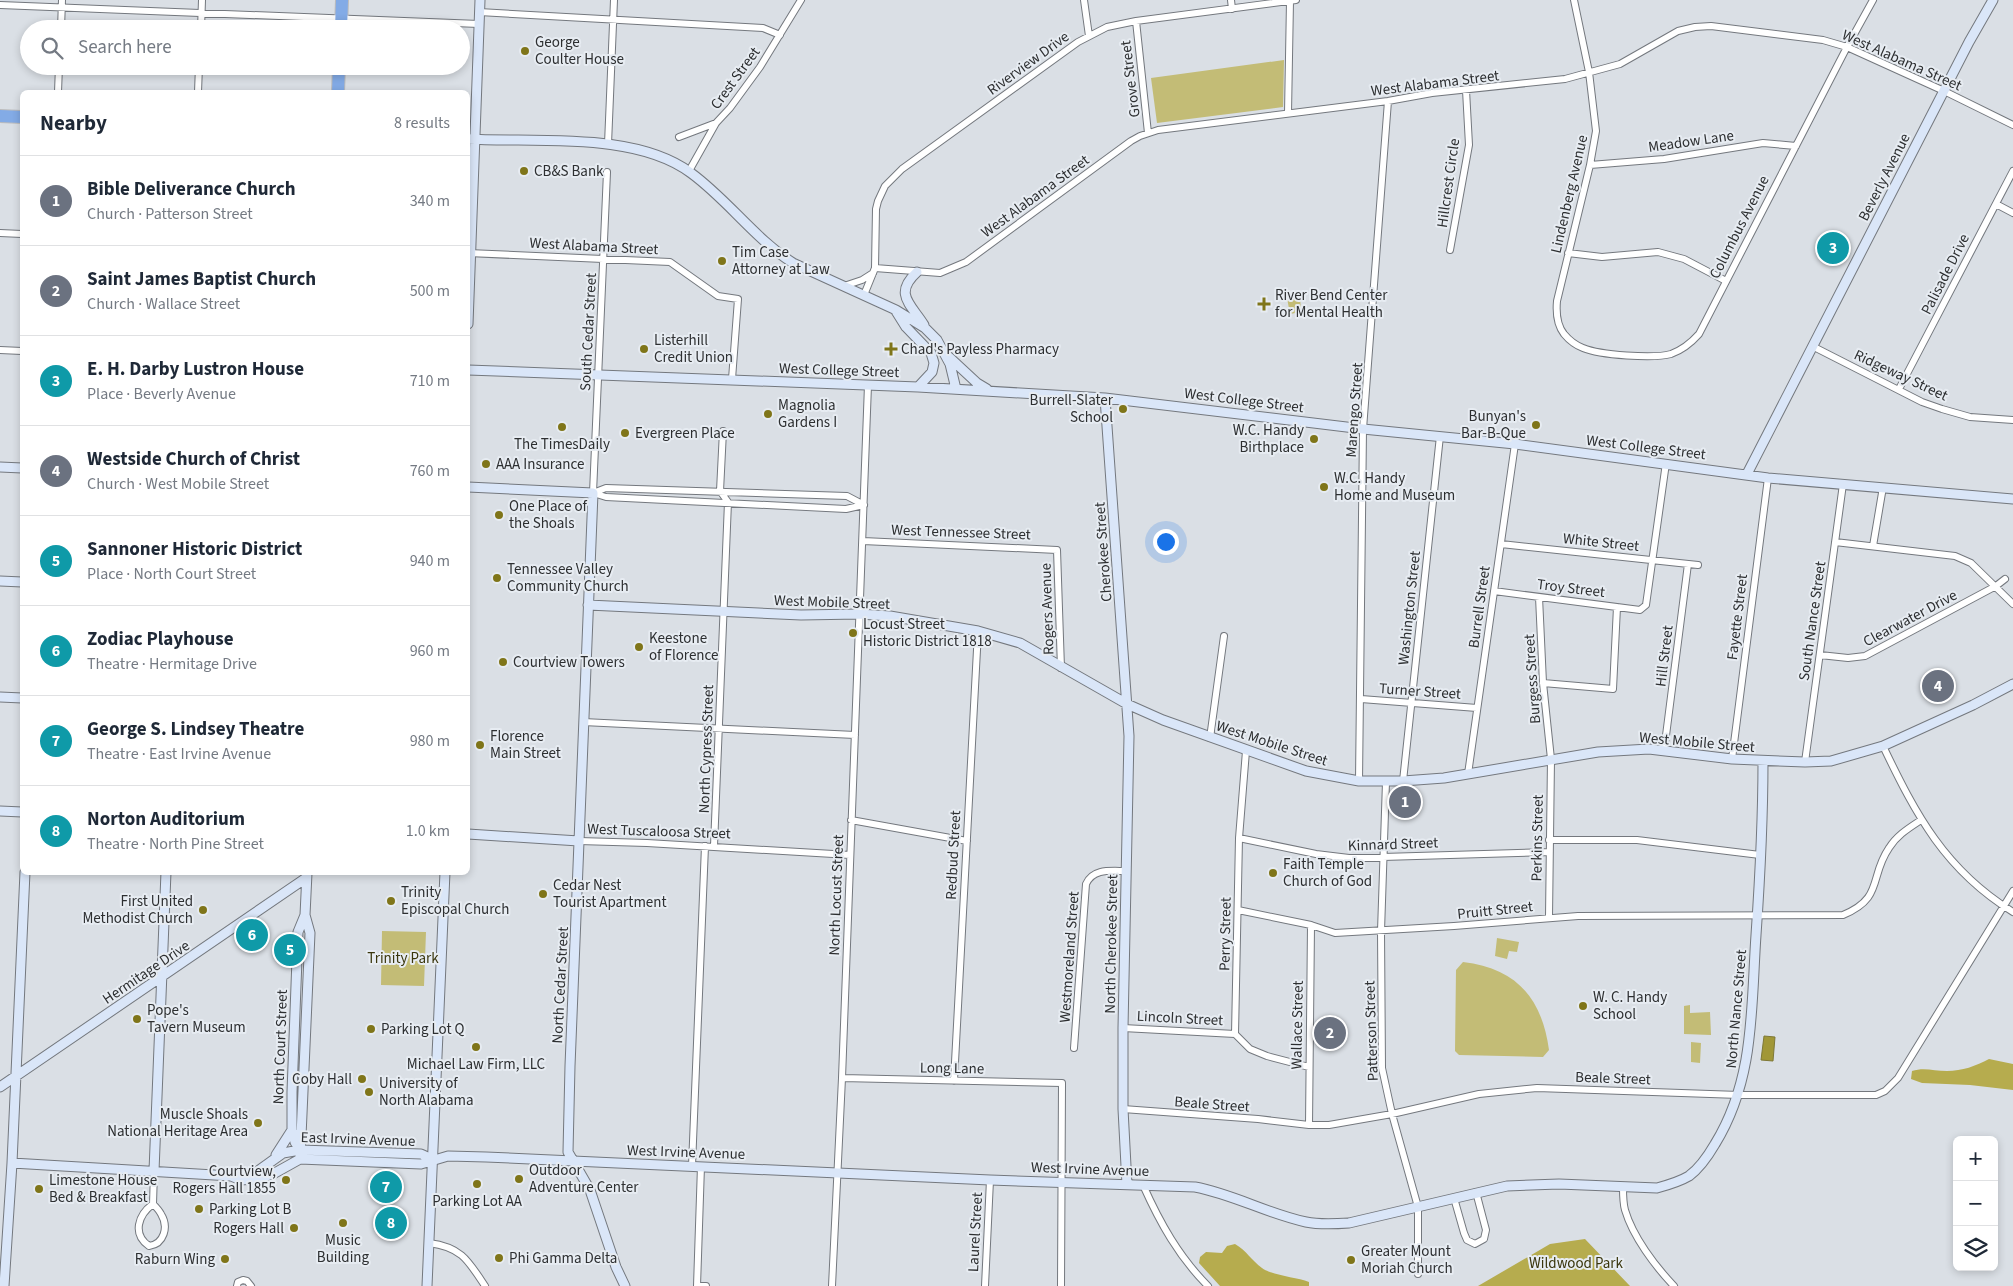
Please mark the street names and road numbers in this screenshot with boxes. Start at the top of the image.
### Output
street label: West Alabama Street [1839,25,1965,96]
street label: Riverview Drive [983,26,1074,100]
street label: Grove Street [1115,39,1146,119]
street label: Crest Street [706,43,765,114]
street label: West Alabama Street [1370,65,1500,102]
street label: Meadow Lane [1647,125,1735,158]
street label: Beverly Avenue [1853,130,1916,225]
street label: Lindenberg Avenue [1546,133,1593,255]
street label: Hillcrest Circle [1432,137,1465,229]
street label: West Alabama Street [977,150,1094,243]
street label: Columbus Avenue [1704,172,1774,282]
street label: Palisade Drive [1916,230,1975,318]
street label: West Alabama Street [529,233,659,260]
street label: South Cedar Street [575,272,602,392]
street label: Ridgeway Street [1850,345,1951,406]
street label: West College Street [779,358,899,383]
street label: Marengo Street [1341,362,1368,458]
street label: West College Street [1183,383,1305,418]
street label: West College Street [1585,430,1707,465]
street label: Cherokee Street [1090,501,1117,603]
street label: West Tennessee Street [891,520,1031,545]
street label: White Street [1562,528,1640,557]
street label: Washington Street [1393,550,1426,666]
street label: South Nance Street [1794,560,1831,682]
street label: Rogers Avenue [1035,563,1060,655]
street label: Burrell Street [1463,565,1496,650]
street label: Fayette Street [1722,573,1753,661]
street label: Troy Street [1536,574,1606,603]
street label: Clearwater Drive [1860,585,1961,652]
street label: West Mobile Street [774,590,890,615]
street label: Hill Street [1650,624,1679,688]
street label: Burgess Street [1519,633,1546,725]
street label: Turner Street [1378,678,1462,705]
street label: North Cypress Street [694,684,719,814]
street label: West Mobile Street [1213,716,1330,771]
street label: West Mobile Street [1638,727,1756,758]
street label: Perkins Street [1526,794,1549,882]
street label: Redbud Street [941,810,966,900]
street label: West Tuscaloosa Street [587,818,731,845]
street label: Kinnard Street [1348,832,1439,857]
street label: North Locust Street [824,834,849,956]
street label: North Cherokee Street [1100,874,1123,1014]
street label: Westmoreland Street [1054,891,1085,1024]
street label: Pruitt Street [1456,896,1534,925]
street label: Perry Street [1214,897,1237,971]
street label: North Cedar Street [547,926,574,1044]
street label: Hermitage Drive [98,935,194,1009]
street label: North Nance Street [1721,949,1752,1069]
street label: Wallace Street [1286,980,1309,1070]
street label: Patterson Street [1359,980,1384,1082]
street label: North Court Street [268,989,293,1105]
street label: Lincoln Street [1136,1006,1224,1031]
street label: Long Lane [920,1057,984,1080]
street label: Beale Street [1575,1067,1651,1090]
street label: Beale Street [1174,1091,1250,1118]
street label: East Irvine Avenue [300,1127,416,1152]
street label: West Irvine Avenue [626,1140,746,1165]
street label: West Irvine Avenue [1030,1157,1150,1182]
street label: Laurel Street [963,1192,988,1272]

